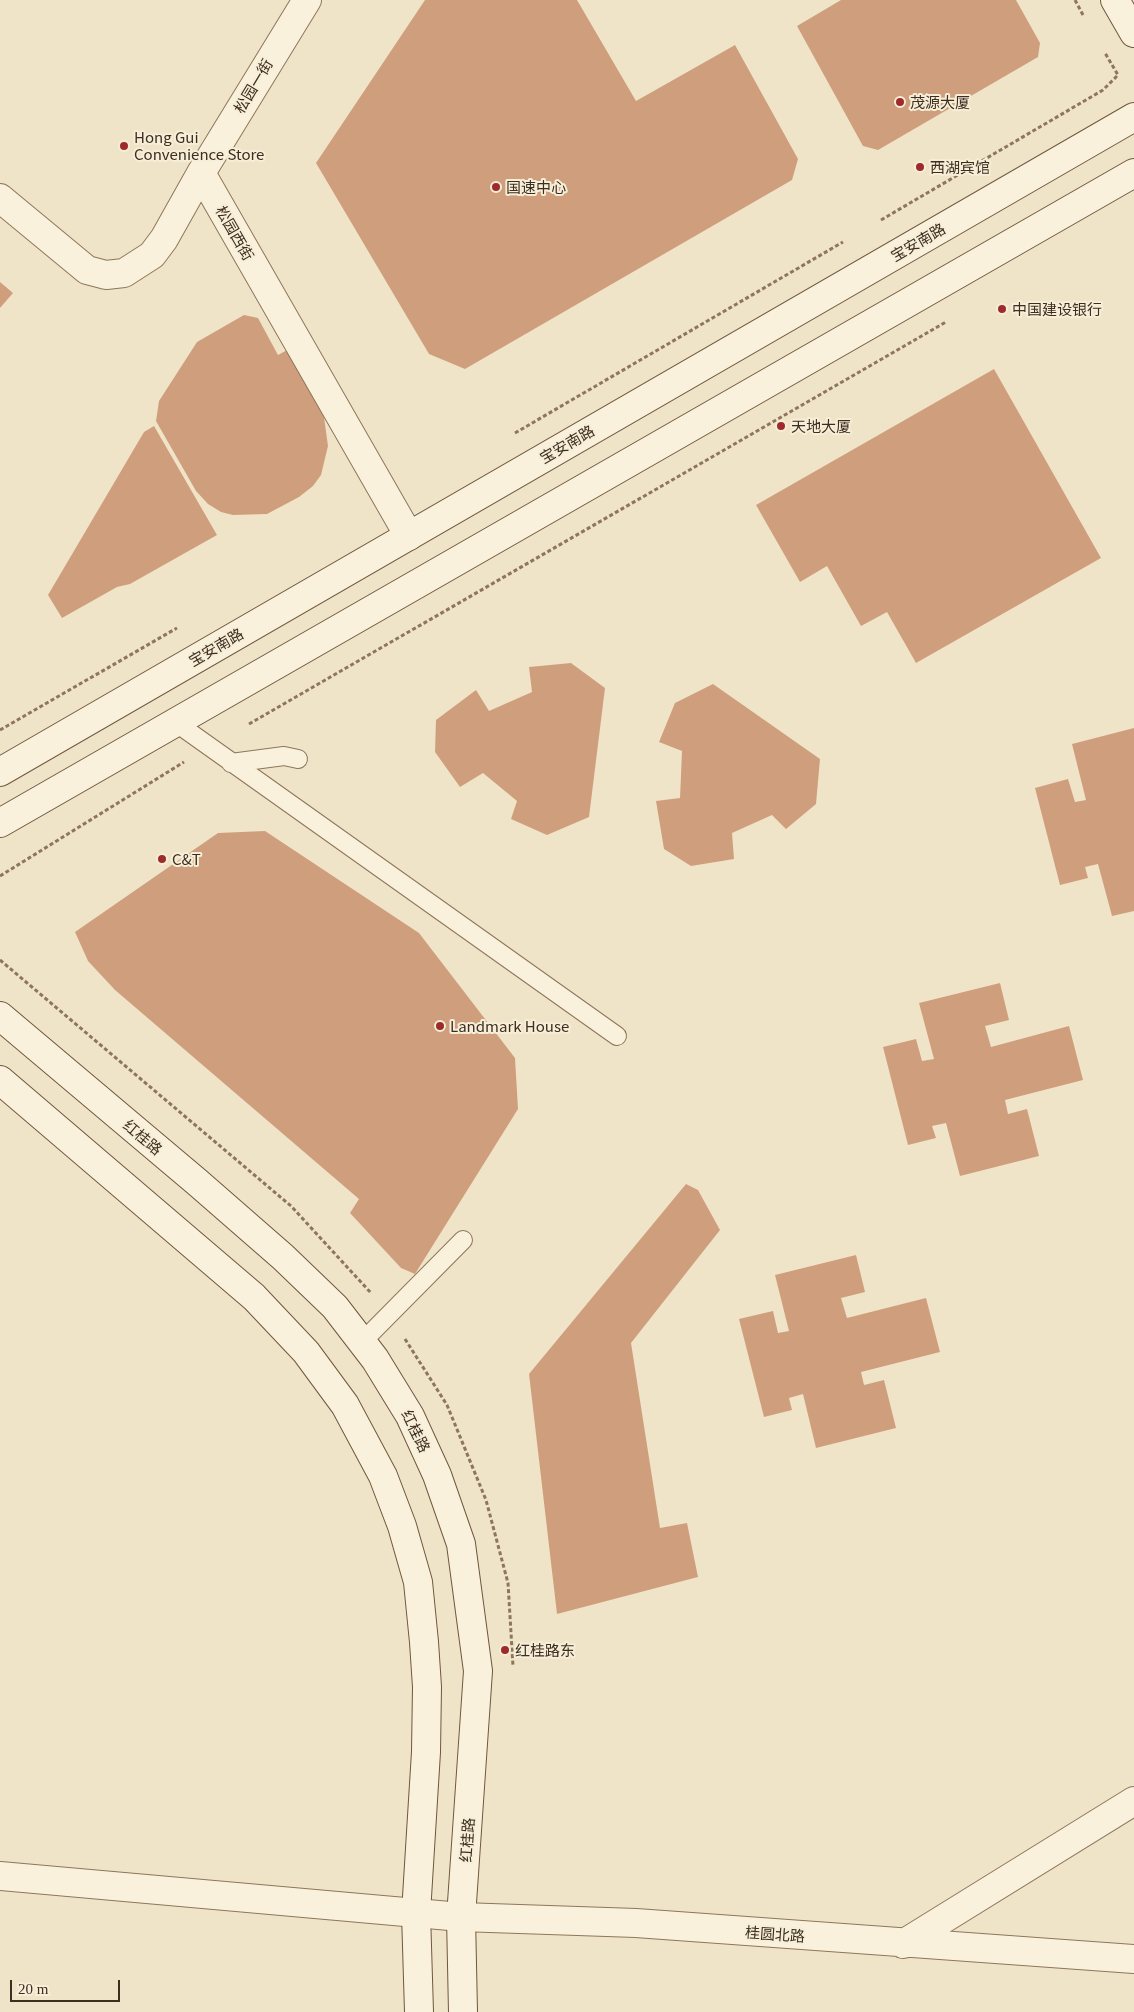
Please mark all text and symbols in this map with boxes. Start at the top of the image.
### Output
street label: 松园一街 [230,56,276,116]
place label: 茂源大厦 [910,93,970,111]
marker: 茂源大厦 [894,96,906,108]
place label: Hong Gui Convenience Store [134,128,264,163]
marker: Hong Gui Convenience Store [118,140,130,152]
place label: 西湖宾馆 [930,158,990,176]
marker: 西湖宾馆 [914,161,926,173]
place label: 国速中心 [506,178,566,196]
marker: 国速中心 [490,181,502,193]
street label: 松园西街 [212,203,258,263]
street label: 宝安南路 [888,219,948,265]
place label: 中国建设银行 [1012,300,1102,318]
marker: 中国建设银行 [996,303,1008,315]
place label: 天地大厦 [791,417,851,435]
marker: 天地大厦 [775,420,787,432]
street label: 宝安南路 [537,421,597,467]
street label: 宝安南路 [186,624,246,670]
place label: C&T [172,850,201,868]
marker: C&T [156,853,168,865]
place label: Landmark House [450,1017,569,1035]
marker: Landmark House [434,1020,446,1032]
street label: 红桂路 [120,1116,166,1158]
street label: 红桂路 [398,1407,434,1455]
place label: 红桂路东 [515,1641,575,1659]
marker: 红桂路东 [499,1644,511,1656]
street label: 红桂路 [456,1817,478,1863]
street label: 桂圆北路 [744,1923,806,1945]
scale bar [12,1970,122,2002]
text: 20 m [18,1981,48,1997]

